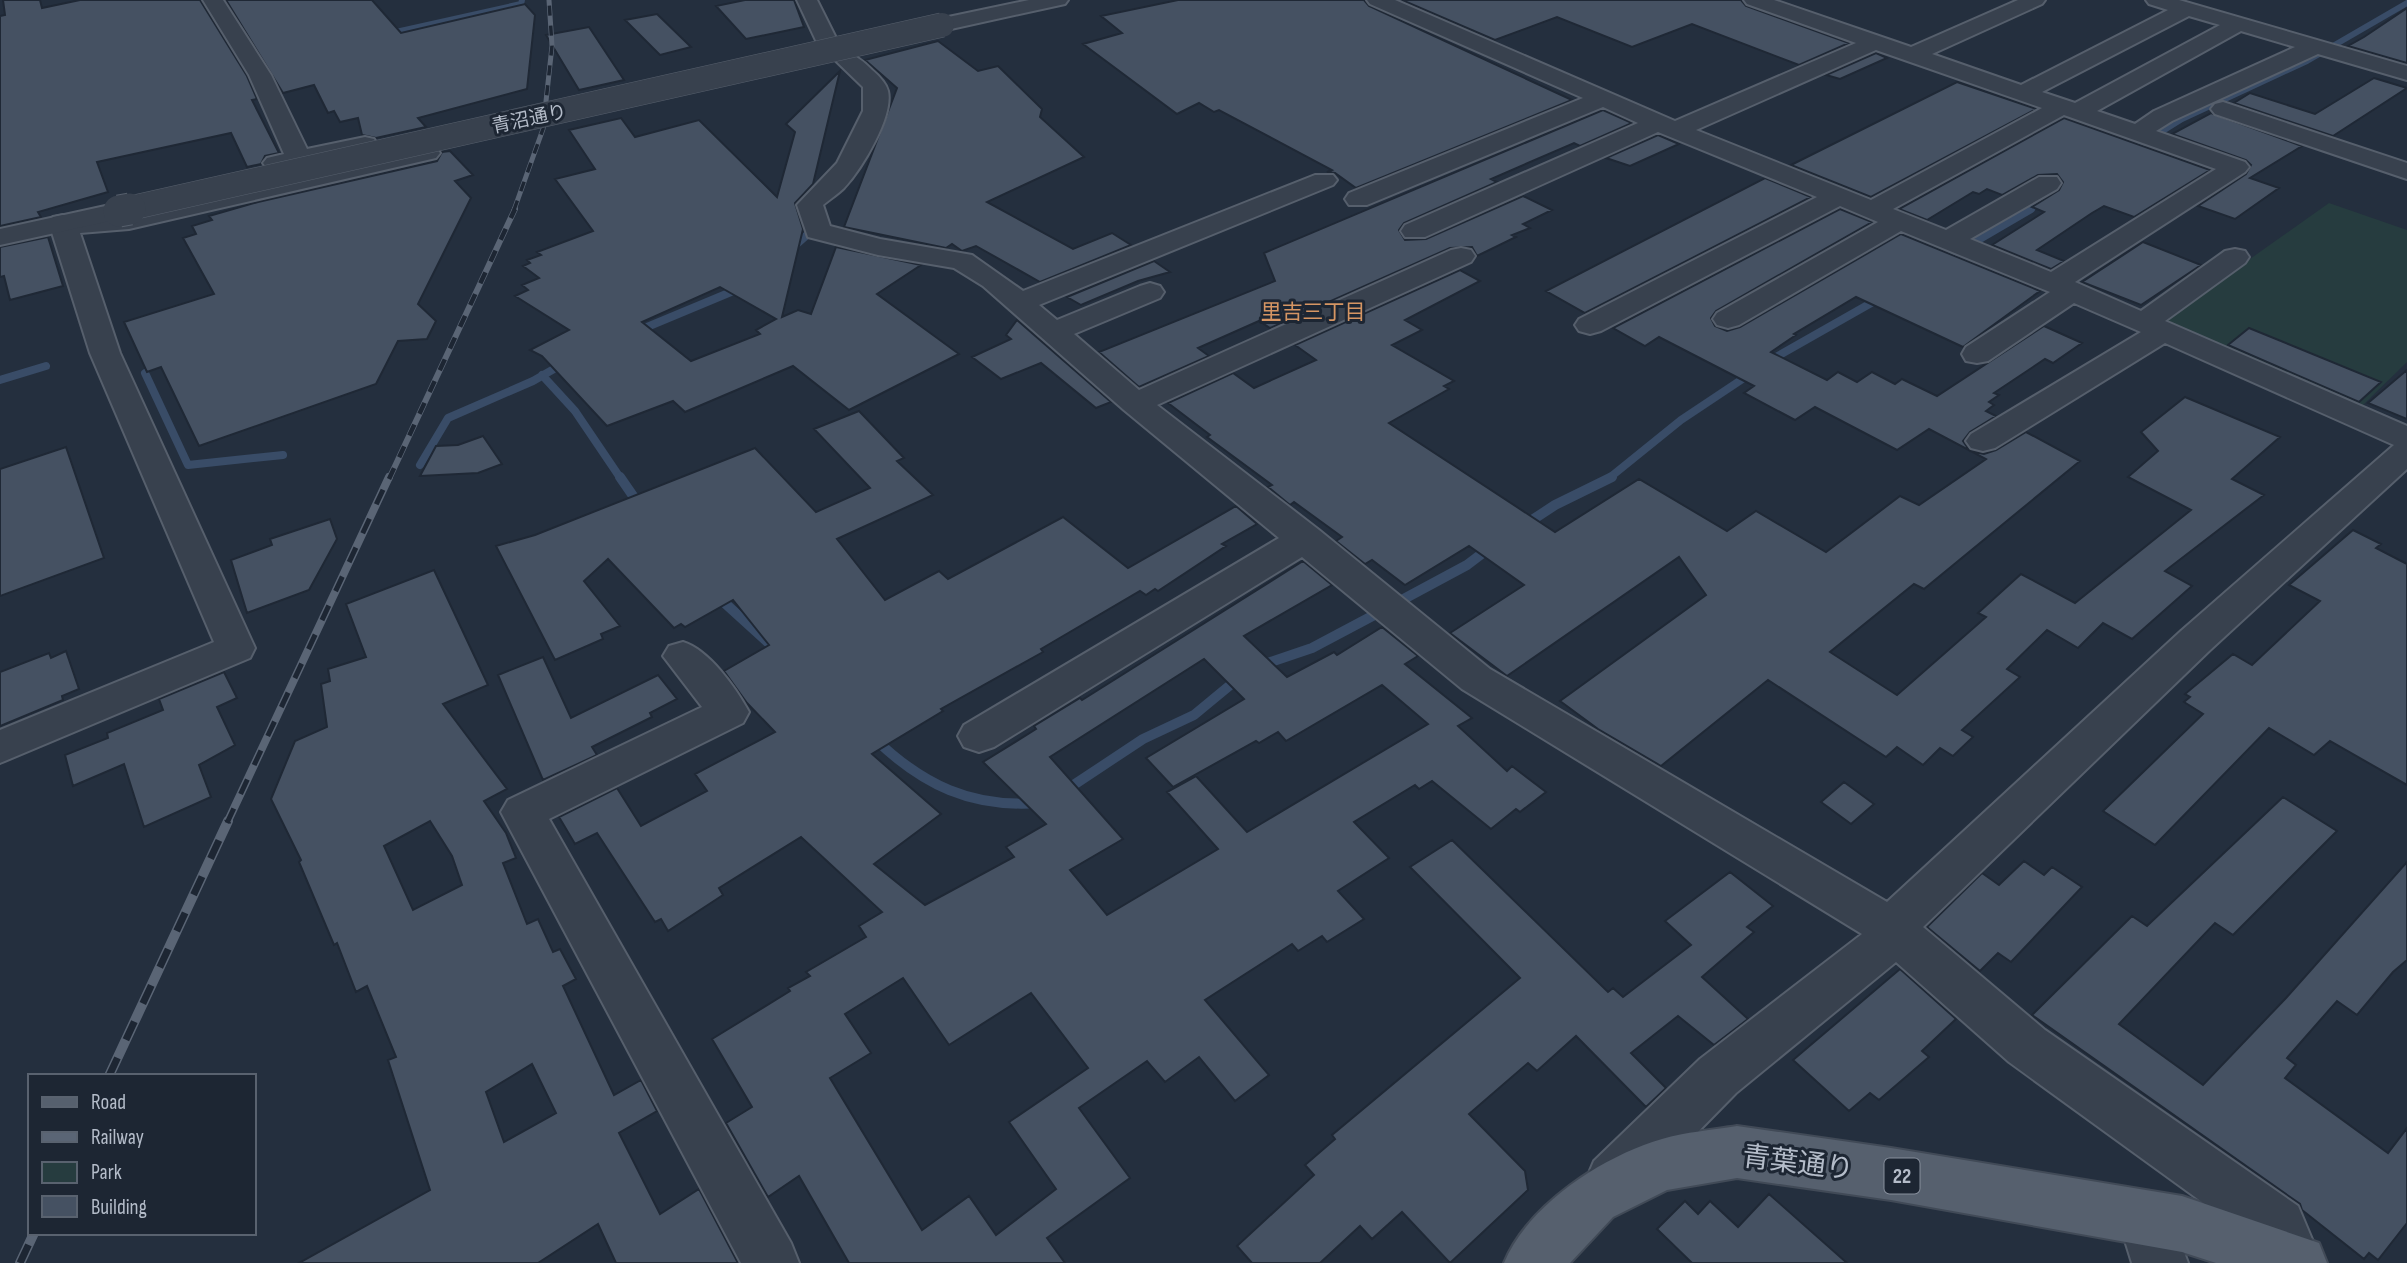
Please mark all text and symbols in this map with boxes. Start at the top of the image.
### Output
street label: 青沼通り [490,100,569,139]
district label: 里吉三丁目 [1261,300,1366,325]
legend [28,1074,256,1235]
text: Road [91,1090,126,1115]
text: Railway [91,1125,144,1150]
street label: 青葉通り [1740,1140,1855,1187]
road number: 22 [1884,1158,1920,1194]
text: Park [91,1160,122,1185]
text: Building [91,1195,147,1220]

